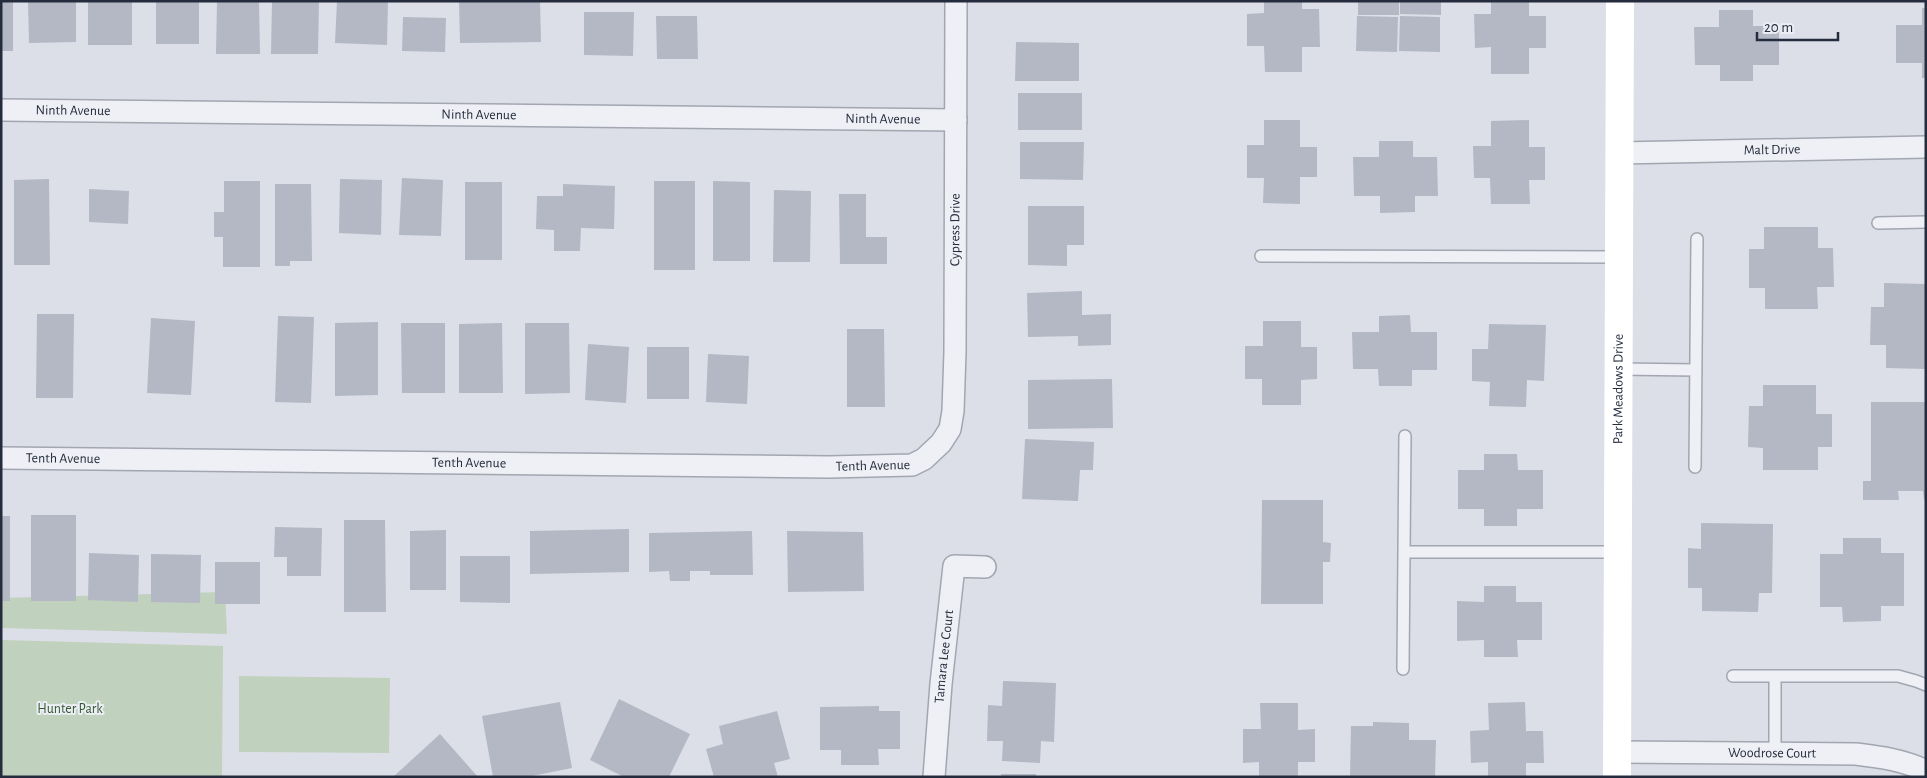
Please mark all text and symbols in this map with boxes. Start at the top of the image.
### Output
scale bar [1757,10,1838,42]
text: 20 m [1764,20,1793,35]
street label: Ninth Avenue [35,103,111,118]
street label: Ninth Avenue [441,108,517,122]
street label: Ninth Avenue [845,112,921,127]
street label: Malt Drive [1743,142,1800,158]
street label: Cypress Drive [948,193,962,266]
street label: Park Meadows Drive [1611,334,1626,444]
street label: Tenth Avenue [26,451,100,466]
street label: Tenth Avenue [432,456,506,470]
street label: Tenth Avenue [835,458,910,474]
street label: Tamara Lee Court [933,609,956,704]
park label: Hunter Park [37,702,103,716]
street label: Woodrose Court [1728,746,1817,761]

